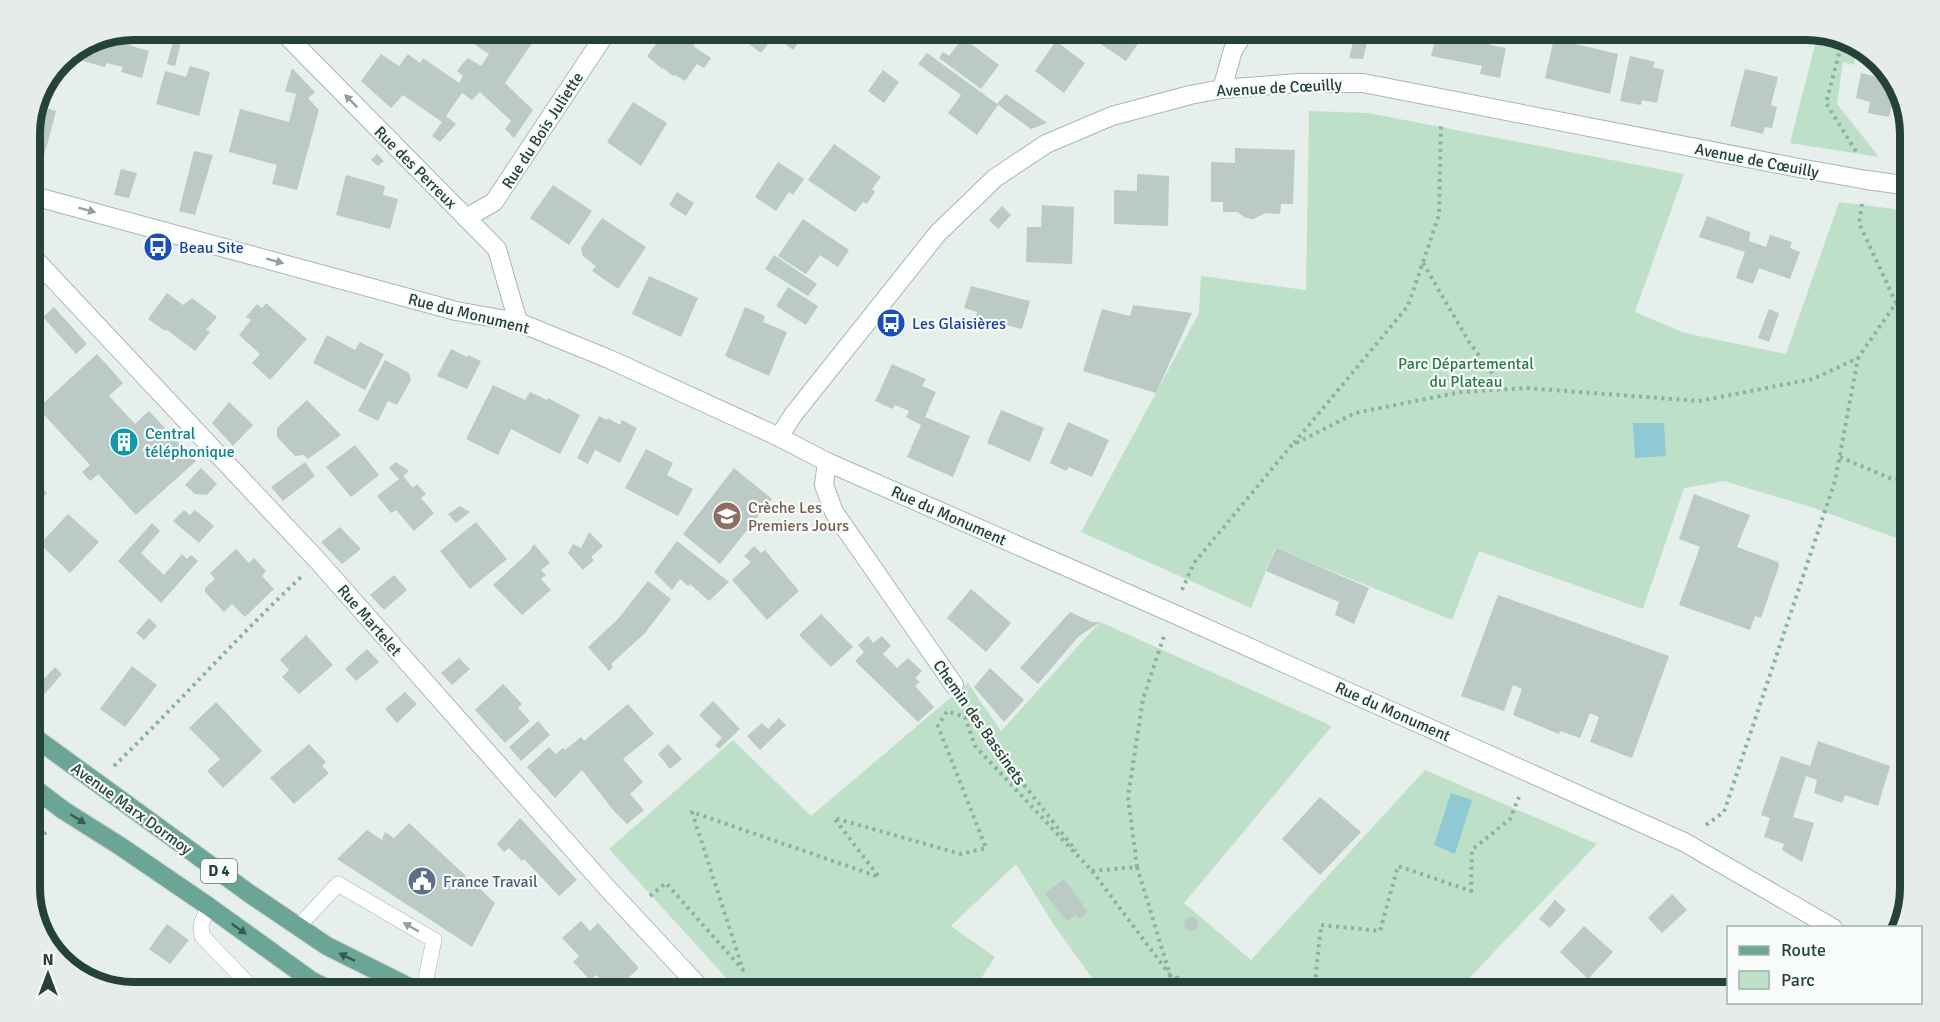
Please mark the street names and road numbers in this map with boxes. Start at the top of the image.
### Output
street label: Rue du Bois Juliette [498,68,588,193]
street label: Avenue de Cœuilly [1216,75,1343,101]
street label: Rue des Perreux [370,122,461,214]
street label: Avenue de Cœuilly [1693,139,1821,183]
street label: Rue du Monument [406,289,532,339]
street label: Rue du Monument [888,482,1010,550]
street label: Rue Martelet [333,581,406,661]
street label: Chemin des Bassinets [928,656,1030,789]
street label: Rue du Monument [1332,678,1454,746]
street label: Avenue Marx Dormoy [67,758,196,860]
road number: D 4 [201,859,237,883]

